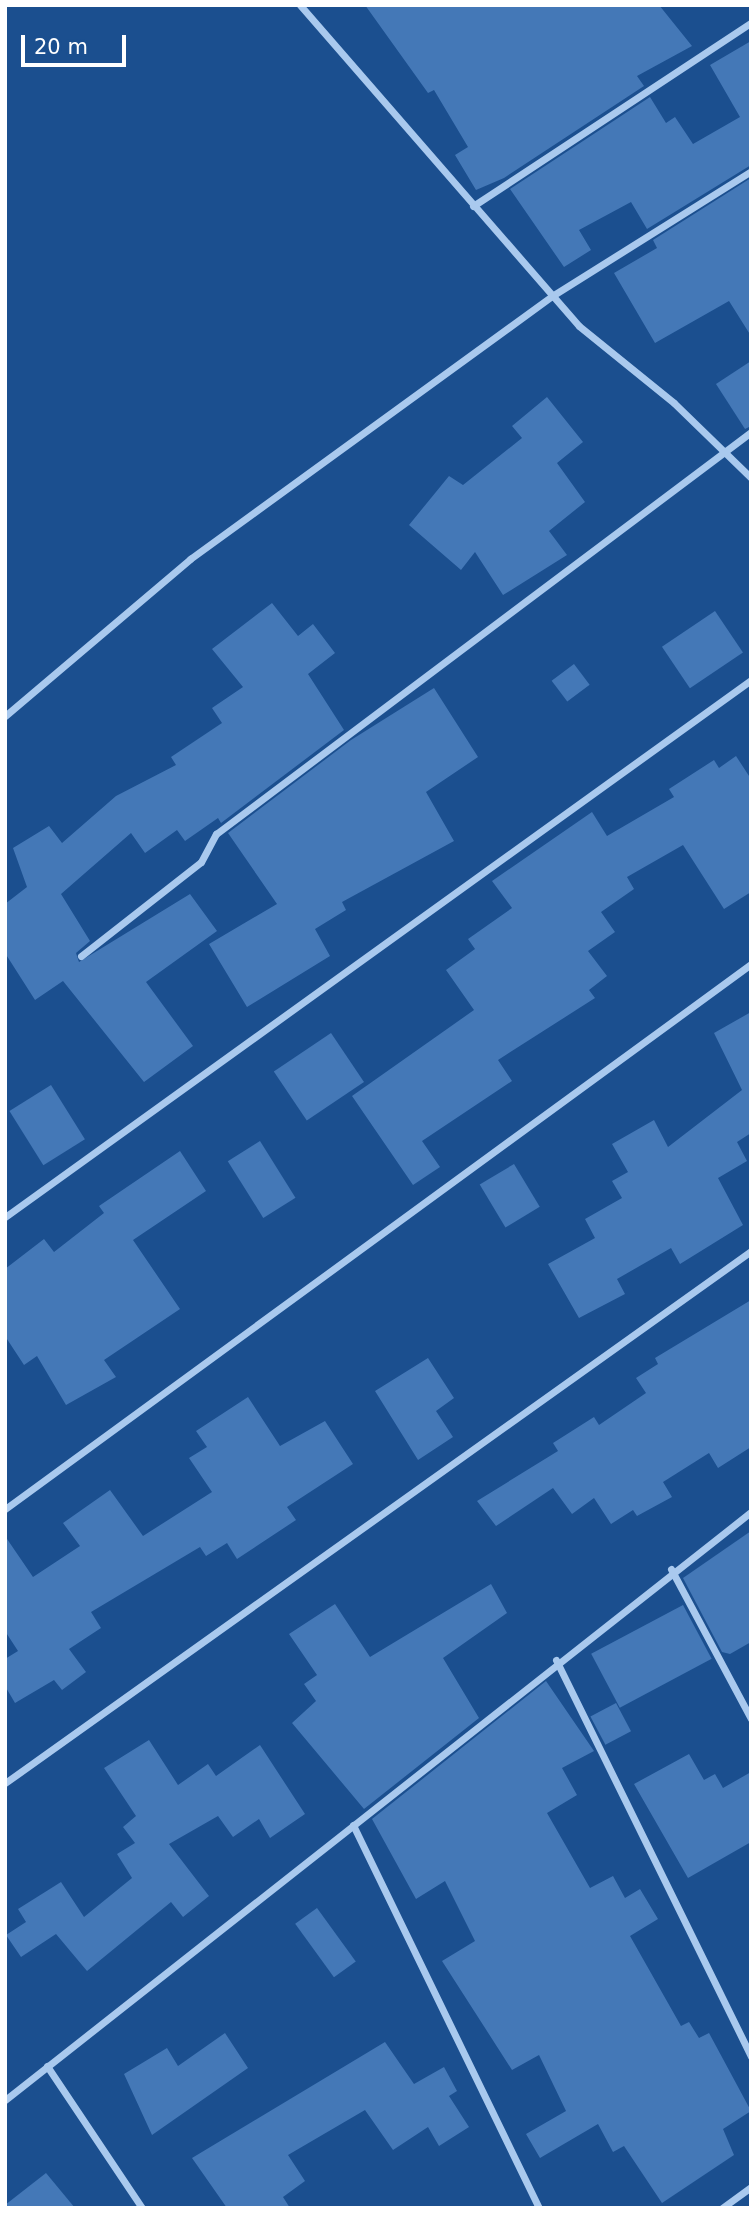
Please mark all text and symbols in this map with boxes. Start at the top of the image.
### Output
scale bar [24,21,130,65]
text: 20 m [34,35,88,59]

